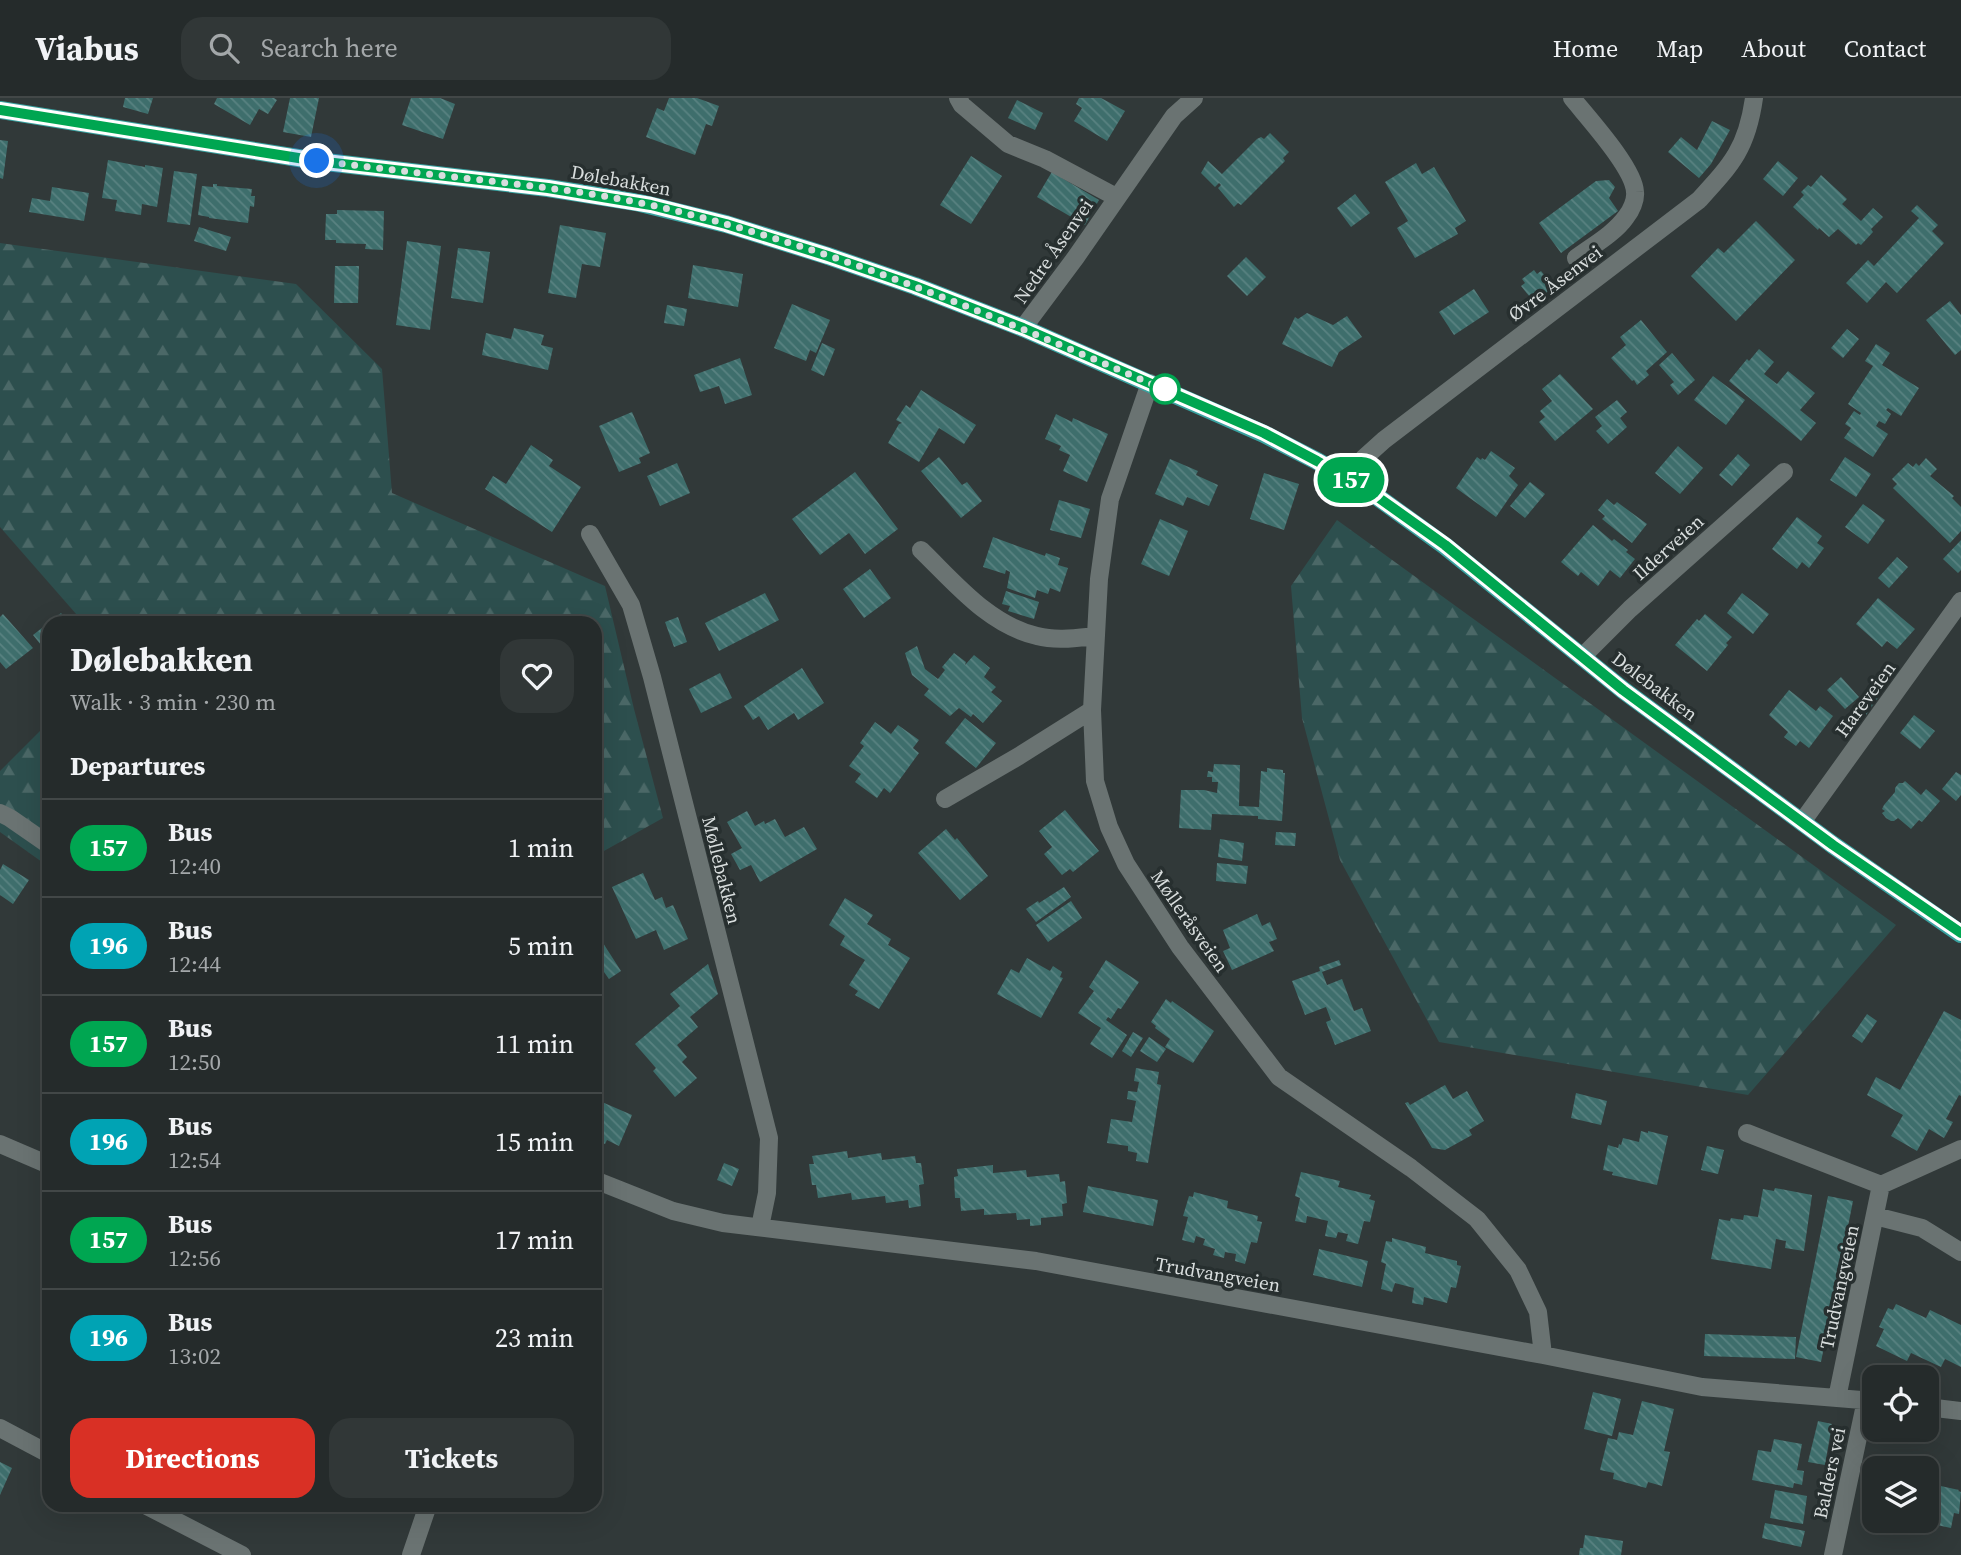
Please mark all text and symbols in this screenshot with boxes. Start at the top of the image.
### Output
search box [181,17,671,80]
text: Viabus [35,26,139,71]
icon: search [205,29,243,67]
text: Search here [261,30,398,66]
text: Home [1553,32,1618,65]
text: Map [1656,32,1703,65]
text: About [1741,32,1806,65]
text: Contact [1844,32,1926,65]
your location [299,143,334,178]
street label: Dølebakken [569,158,673,202]
street label: Nedre Åsenvei [1007,193,1099,309]
street label: Øvre Åsenvei [1503,239,1607,327]
unlabelled marker [1150,374,1180,404]
line badge: 157 [1311,457,1391,503]
text: 157 [1331,463,1371,496]
street label: Ilderveien [1627,508,1709,586]
text: Dølebakken [70,637,253,682]
button: heart [500,639,574,713]
street label: Dølebakken [1607,645,1703,727]
street label: Hareveien [1829,656,1901,742]
text: Walk · 3 min · 230 m [70,686,276,718]
text: Departures [70,748,205,784]
street label: Møllebakken [696,813,748,927]
text: Bus [168,814,212,850]
text: 1 min [508,830,574,866]
text: 157 [89,831,128,864]
text: 12:40 [168,850,221,882]
street label: Mølleråsveien [1145,865,1235,977]
text: Bus [168,912,212,948]
text: 5 min [508,928,574,964]
text: 196 [89,929,128,962]
text: 12:44 [168,948,221,980]
text: Bus [168,1010,212,1046]
text: 11 min [495,1026,574,1062]
text: 157 [89,1027,128,1060]
text: 12:50 [168,1046,221,1078]
text: Bus [168,1108,212,1144]
text: 15 min [495,1124,574,1160]
text: 196 [89,1125,128,1158]
text: 12:54 [168,1144,221,1176]
text: Bus [168,1206,212,1242]
text: 17 min [495,1222,574,1258]
street label: Trudvangveien [1813,1222,1865,1352]
text: 157 [89,1223,128,1256]
text: 12:56 [168,1242,221,1274]
street label: Trudvangveien [1153,1250,1283,1298]
text: Bus [168,1304,212,1340]
text: 23 min [495,1320,574,1356]
text: 196 [89,1321,128,1354]
text: 13:02 [168,1340,221,1372]
map controls [1862,1365,1939,1533]
button: locate [1862,1365,1939,1442]
button: Directions [70,1418,315,1498]
button: Tickets [329,1418,574,1498]
street label: Balders vei [1807,1425,1851,1521]
button: layers [1862,1456,1939,1533]

